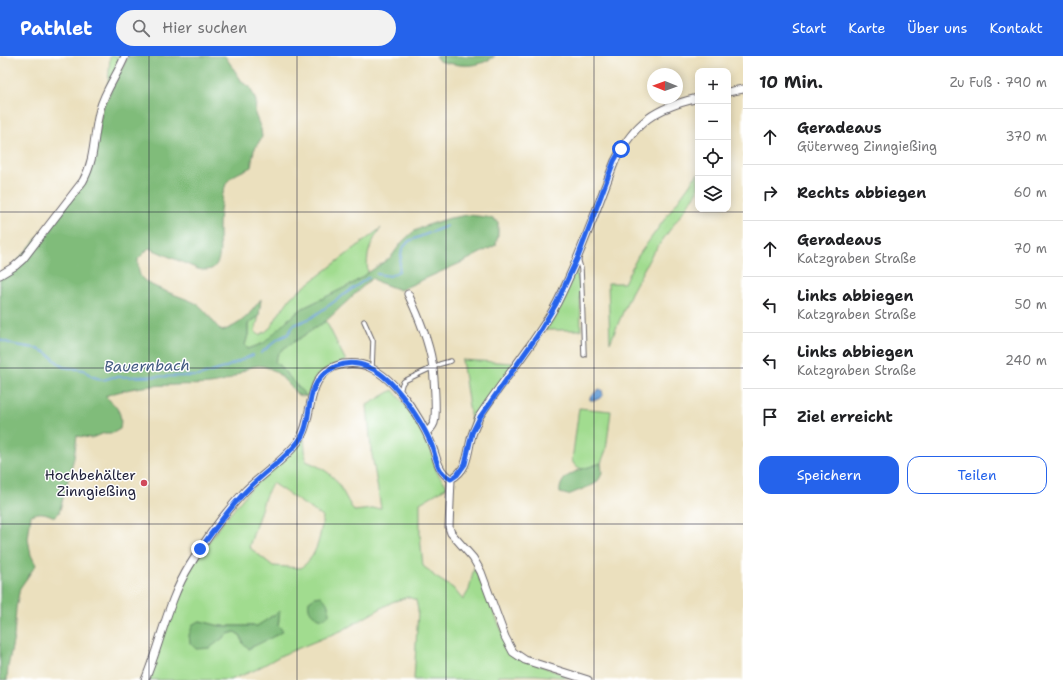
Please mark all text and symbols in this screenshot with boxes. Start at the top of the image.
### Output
search box [116,10,396,46]
text: Pathlet [20,16,92,41]
icon: search [130,17,152,39]
text: Hier suchen [162,18,247,38]
text: Start [792,19,826,37]
text: Karte [848,19,885,37]
text: Über uns [907,19,967,37]
text: Kontakt [989,19,1043,37]
north arrow [647,68,683,104]
map controls [695,68,731,212]
button: + [695,68,731,104]
text: 10 Min. [759,71,823,93]
text: Zu Fuß · 790 m [950,74,1047,91]
button: − [695,104,731,140]
text: Geradeaus [797,118,882,138]
icon: ahead [759,126,781,148]
text: 370 m [1005,128,1047,145]
text: Güterweg Zinngießing [797,138,937,155]
route start [612,140,630,158]
button: locate [695,140,731,176]
button: layers [695,176,731,212]
icon: right [759,182,781,204]
text: Rechts abbiegen [797,183,926,203]
text: 60 m [1014,184,1047,201]
text: Geradeaus [797,230,882,250]
icon: ahead [759,238,781,260]
text: 70 m [1013,240,1047,257]
text: Katzgraben Straße [797,250,916,267]
text: Links abbiegen [797,286,913,306]
icon: left [759,294,781,316]
text: 50 m [1014,296,1047,313]
text: Katzgraben Straße [797,306,916,323]
text: Links abbiegen [797,342,913,362]
icon: left [759,350,781,372]
text: 240 m [1005,352,1047,369]
water label: Bauernbach [104,355,190,377]
text: Katzgraben Straße [797,362,916,379]
icon: arrive [759,406,781,428]
text: Ziel erreicht [797,407,893,427]
button: Speichern [759,456,899,494]
button: Teilen [907,456,1047,494]
place label: Hochbehälter Zinngießing [45,466,136,500]
marker: Hochbehälter Zinngießing [139,478,149,488]
route end [191,540,209,558]

